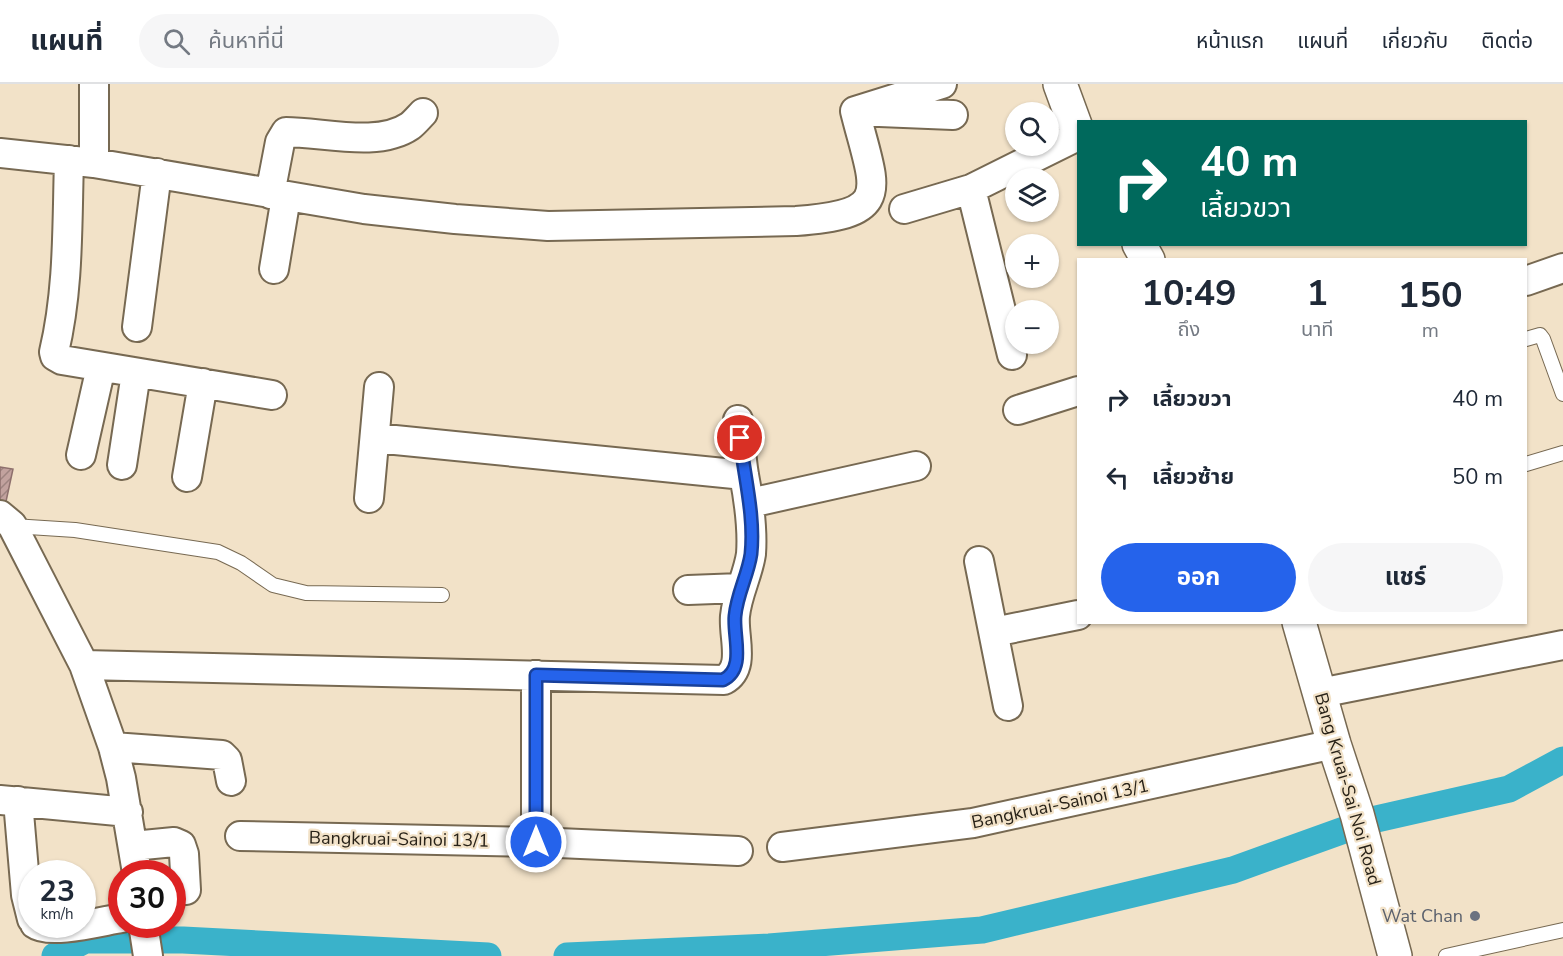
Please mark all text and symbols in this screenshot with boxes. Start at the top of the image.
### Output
search box [139,14,559,68]
text: แผนที่ [30,22,103,60]
icon: search [160,25,193,58]
text: ค้นหาที่นี่ [208,26,284,56]
text: หน้าแรก [1196,27,1264,55]
text: แผนที่ [1297,27,1348,55]
text: เกี่ยวกับ [1381,27,1448,55]
text: ติดต่อ [1481,27,1533,55]
map controls [1005,102,1059,354]
button: search [1005,102,1059,156]
text: 40 m [1200,134,1299,191]
icon: right [1101,144,1179,222]
button: layers [1005,168,1059,222]
text: เลี้ยวขวา [1200,190,1291,227]
button: + [1005,234,1059,288]
text: 10:49 [1141,269,1237,318]
text: 1 [1306,269,1328,318]
text: 150 [1398,271,1463,320]
button: − [1005,300,1059,354]
text: ถึง [1178,316,1200,343]
text: นาที [1301,316,1334,343]
text: m [1422,317,1439,344]
icon: right [1101,383,1134,416]
text: เลี้ยวขวา [1152,384,1232,414]
text: 40 m [1452,384,1503,414]
pin [714,412,765,463]
icon: arrive [723,421,756,454]
icon: left [1101,461,1134,494]
text: เลี้ยวซ้าย [1152,462,1234,492]
text: 50 m [1452,462,1503,492]
button: ออก [1101,543,1296,612]
button: แชร์ [1308,543,1503,612]
street label: Bang Kruai-Sai Noi Road [1309,690,1387,888]
street label: Bangkruai-Sainoi 13/1 [969,774,1151,834]
position arrow [504,810,568,874]
street label: Bangkruai-Sainoi 13/1 [309,825,489,853]
speed limit sign: 30 [108,860,186,938]
text: 23 [39,871,75,912]
text: km/h [40,904,74,924]
place label: Wat Chan [1382,904,1463,928]
marker: Wat Chan [1468,909,1482,923]

